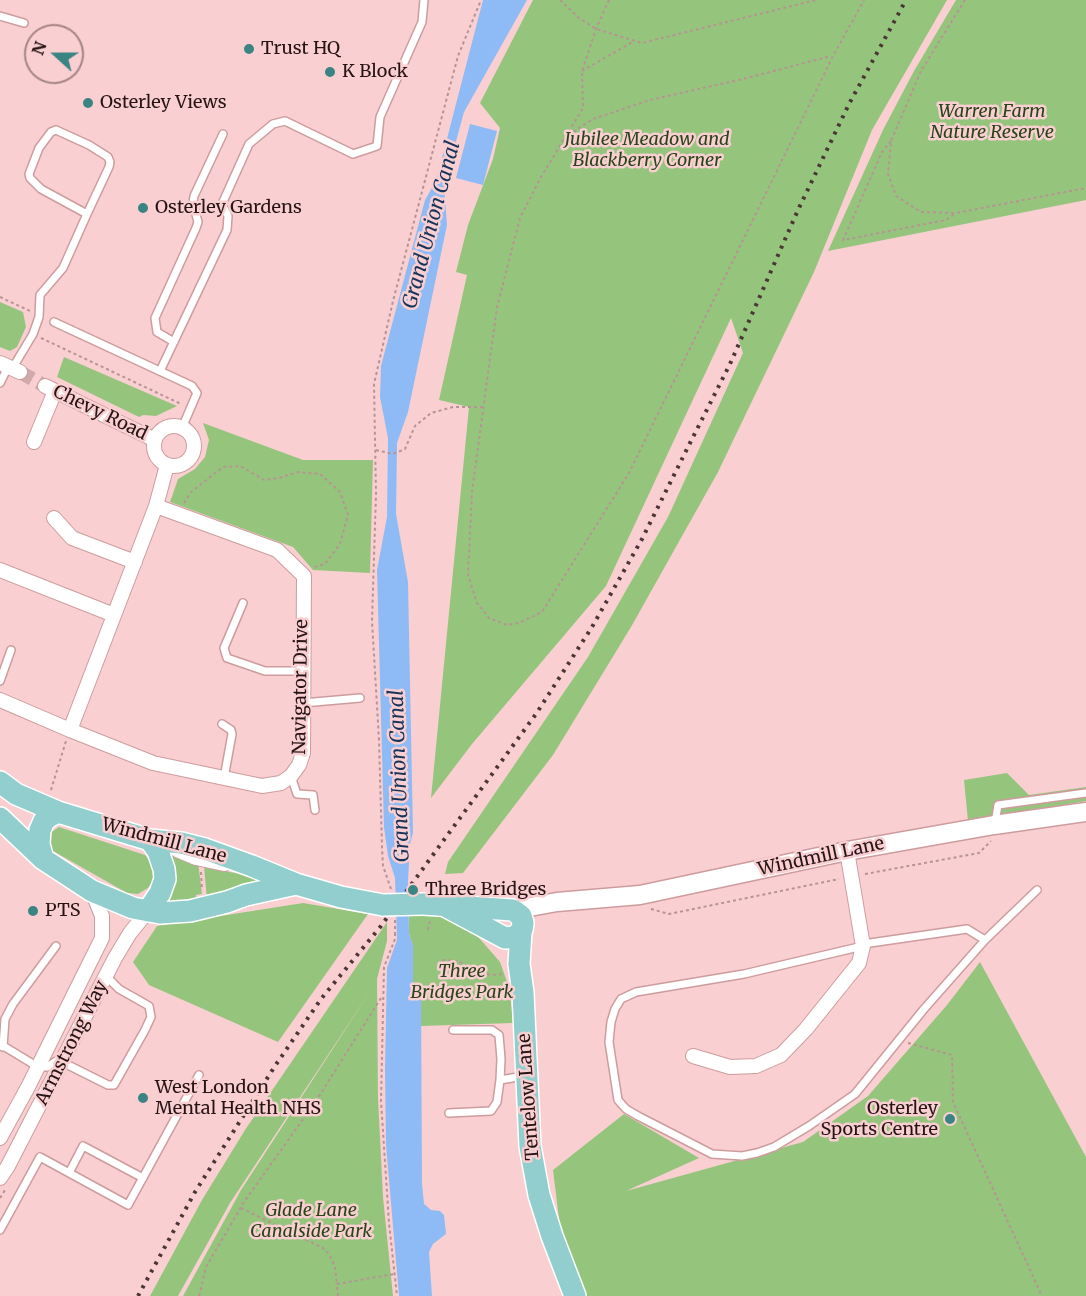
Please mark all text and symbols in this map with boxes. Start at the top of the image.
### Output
north arrow [24,24,84,84]
place label: Trust HQ [261,38,340,60]
text: N [27,39,51,58]
marker: Trust HQ [242,42,256,56]
place label: K Block [342,61,408,83]
marker: K Block [323,65,337,79]
place label: Osterley Views [100,92,227,114]
marker: Osterley Views [81,96,95,110]
park label: Warren Farm Nature Reserve [930,101,1054,144]
park label: Jubilee Meadow and Blackberry Corner [564,129,730,172]
water label: Grand Union Canal [398,139,466,311]
place label: Osterley Gardens [155,197,302,219]
marker: Osterley Gardens [136,201,150,215]
street label: Chevy Road [49,381,151,445]
street label: Navigator Drive [289,619,313,755]
water label: Grand Union Canal [385,689,415,863]
street label: Windmill Lane [99,814,229,868]
street label: Windmill Lane [756,833,886,881]
place label: Three Bridges [425,879,546,901]
marker: Three Bridges [406,883,420,897]
place label: PTS [45,900,80,922]
marker: PTS [26,904,40,918]
park label: Three Bridges Park [411,961,513,1004]
street label: Armstrong Way [31,977,113,1109]
street label: Tentelow Lane [514,1033,544,1161]
place label: West London Mental Health NHS [155,1077,321,1120]
marker: West London Mental Health NHS [136,1091,150,1105]
place label: Osterley Sports Centre [821,1098,938,1140]
marker: Osterley Sports Centre [943,1112,957,1126]
park label: Glade Lane Canalside Park [250,1200,372,1242]

